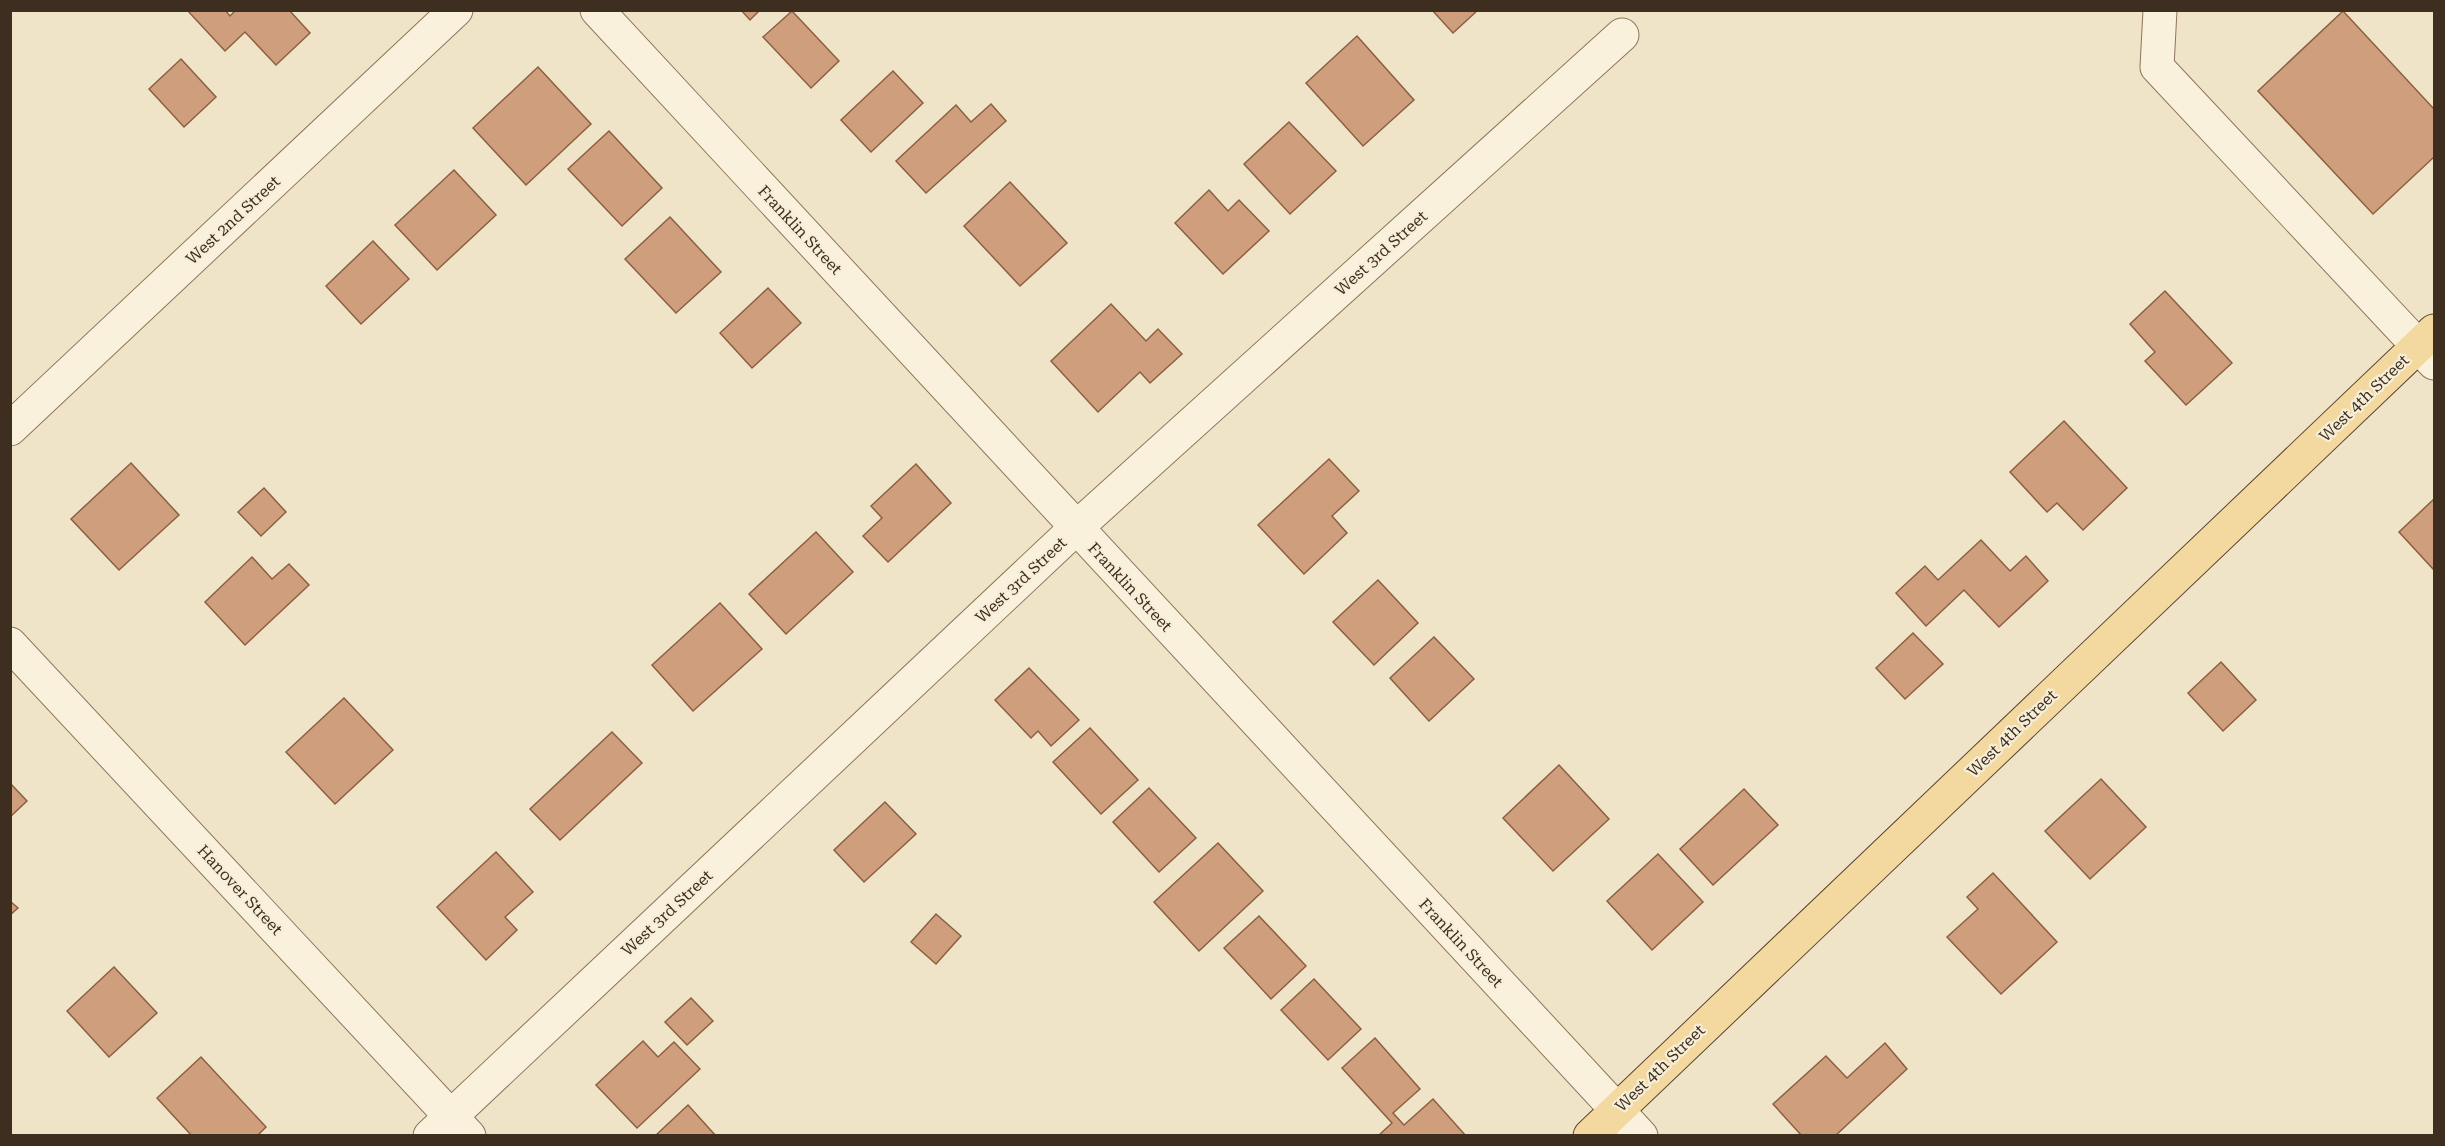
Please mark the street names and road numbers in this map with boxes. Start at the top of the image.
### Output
street label: West 2nd Street [182,172,284,268]
street label: Franklin Street [754,182,846,278]
street label: West 3rd Street [1331,207,1431,299]
street label: West 4th Street [2315,350,2413,446]
street label: West 3rd Street [972,533,1070,627]
street label: Franklin Street [1084,539,1176,635]
street label: West 4th Street [1963,685,2061,781]
street label: Hanover Street [194,841,286,939]
street label: West 3rd Street [618,866,716,960]
street label: Franklin Street [1415,895,1507,991]
street label: West 4th Street [1611,1020,1709,1116]

